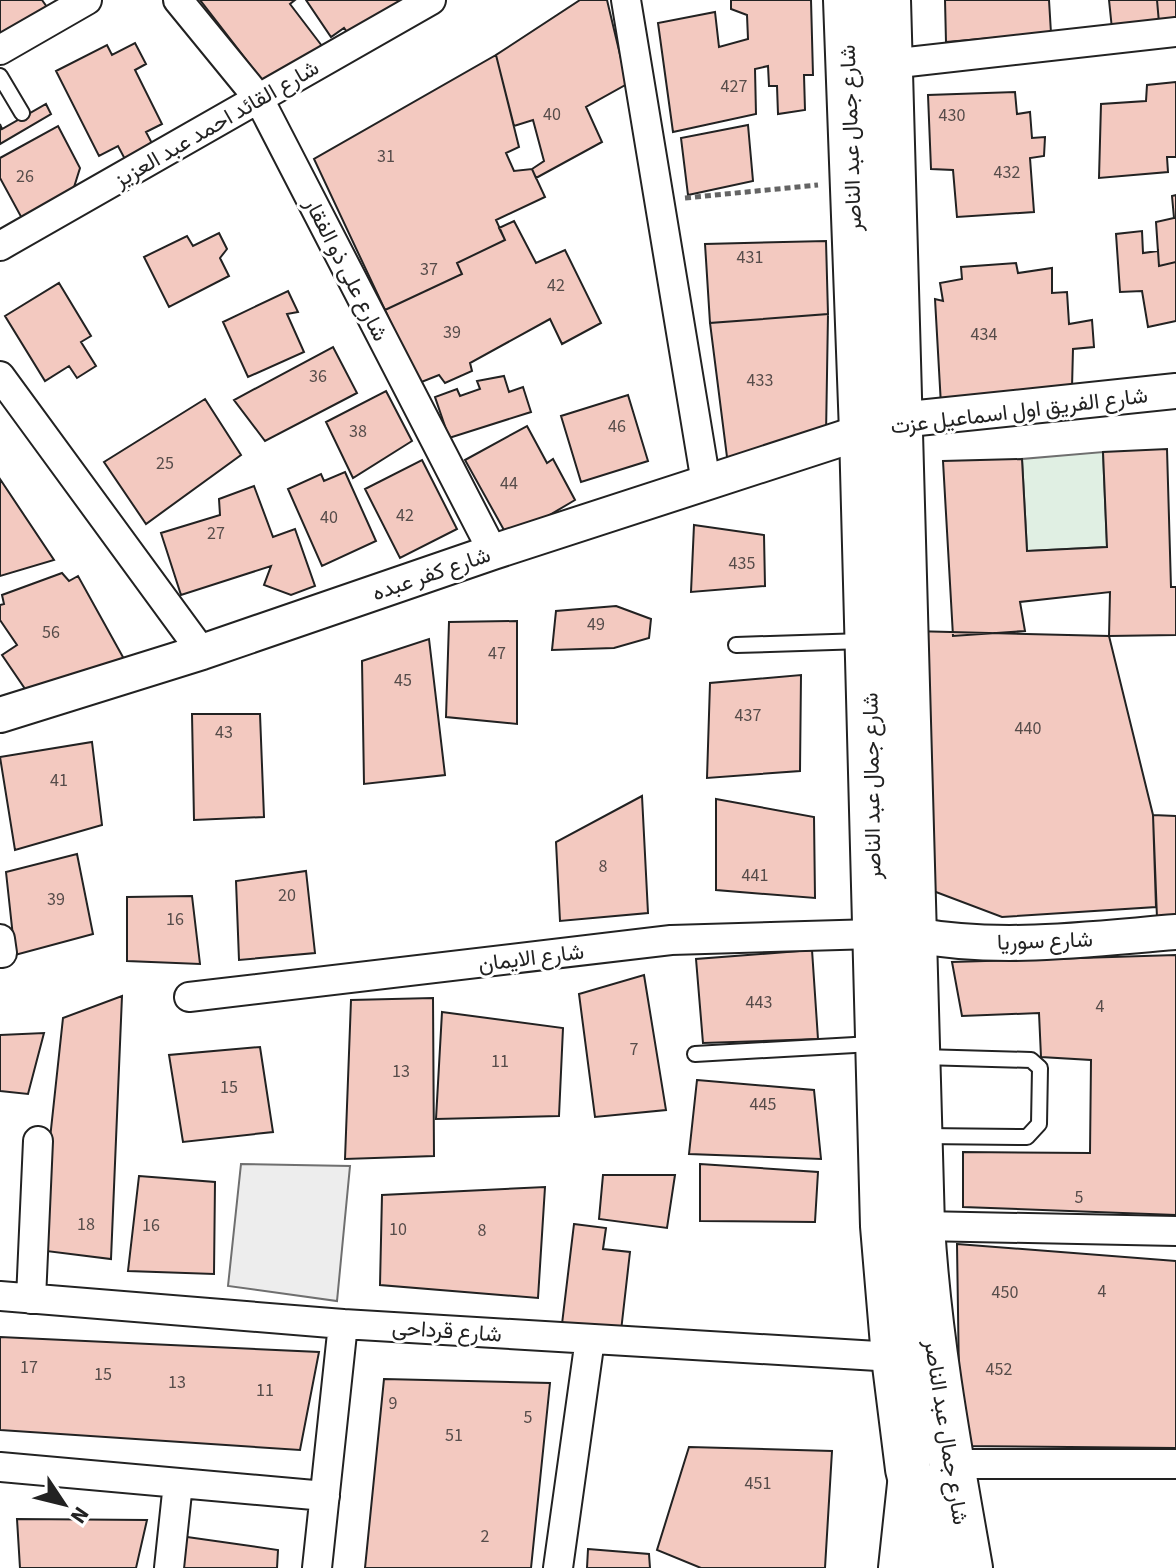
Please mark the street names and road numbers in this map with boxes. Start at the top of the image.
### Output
street label: شارع جمال عبد الناصر [832,44,870,233]
street label: شارع القائد احمد عبد العزيز [107,52,325,196]
street label: شارع على ذو الفقار [296,191,396,347]
street label: شارع الفريق اول اسماعيل عزت [889,379,1149,443]
street label: شارع كفر عبده [368,539,495,609]
street label: شارع جمال عبد الناصر [854,692,890,881]
street label: شارع سوريا [997,923,1094,959]
street label: شارع الايمان [476,936,586,980]
street label: شارع قرداحى [391,1311,503,1351]
street label: شارع جمال عبد الناصر [915,1336,976,1527]

